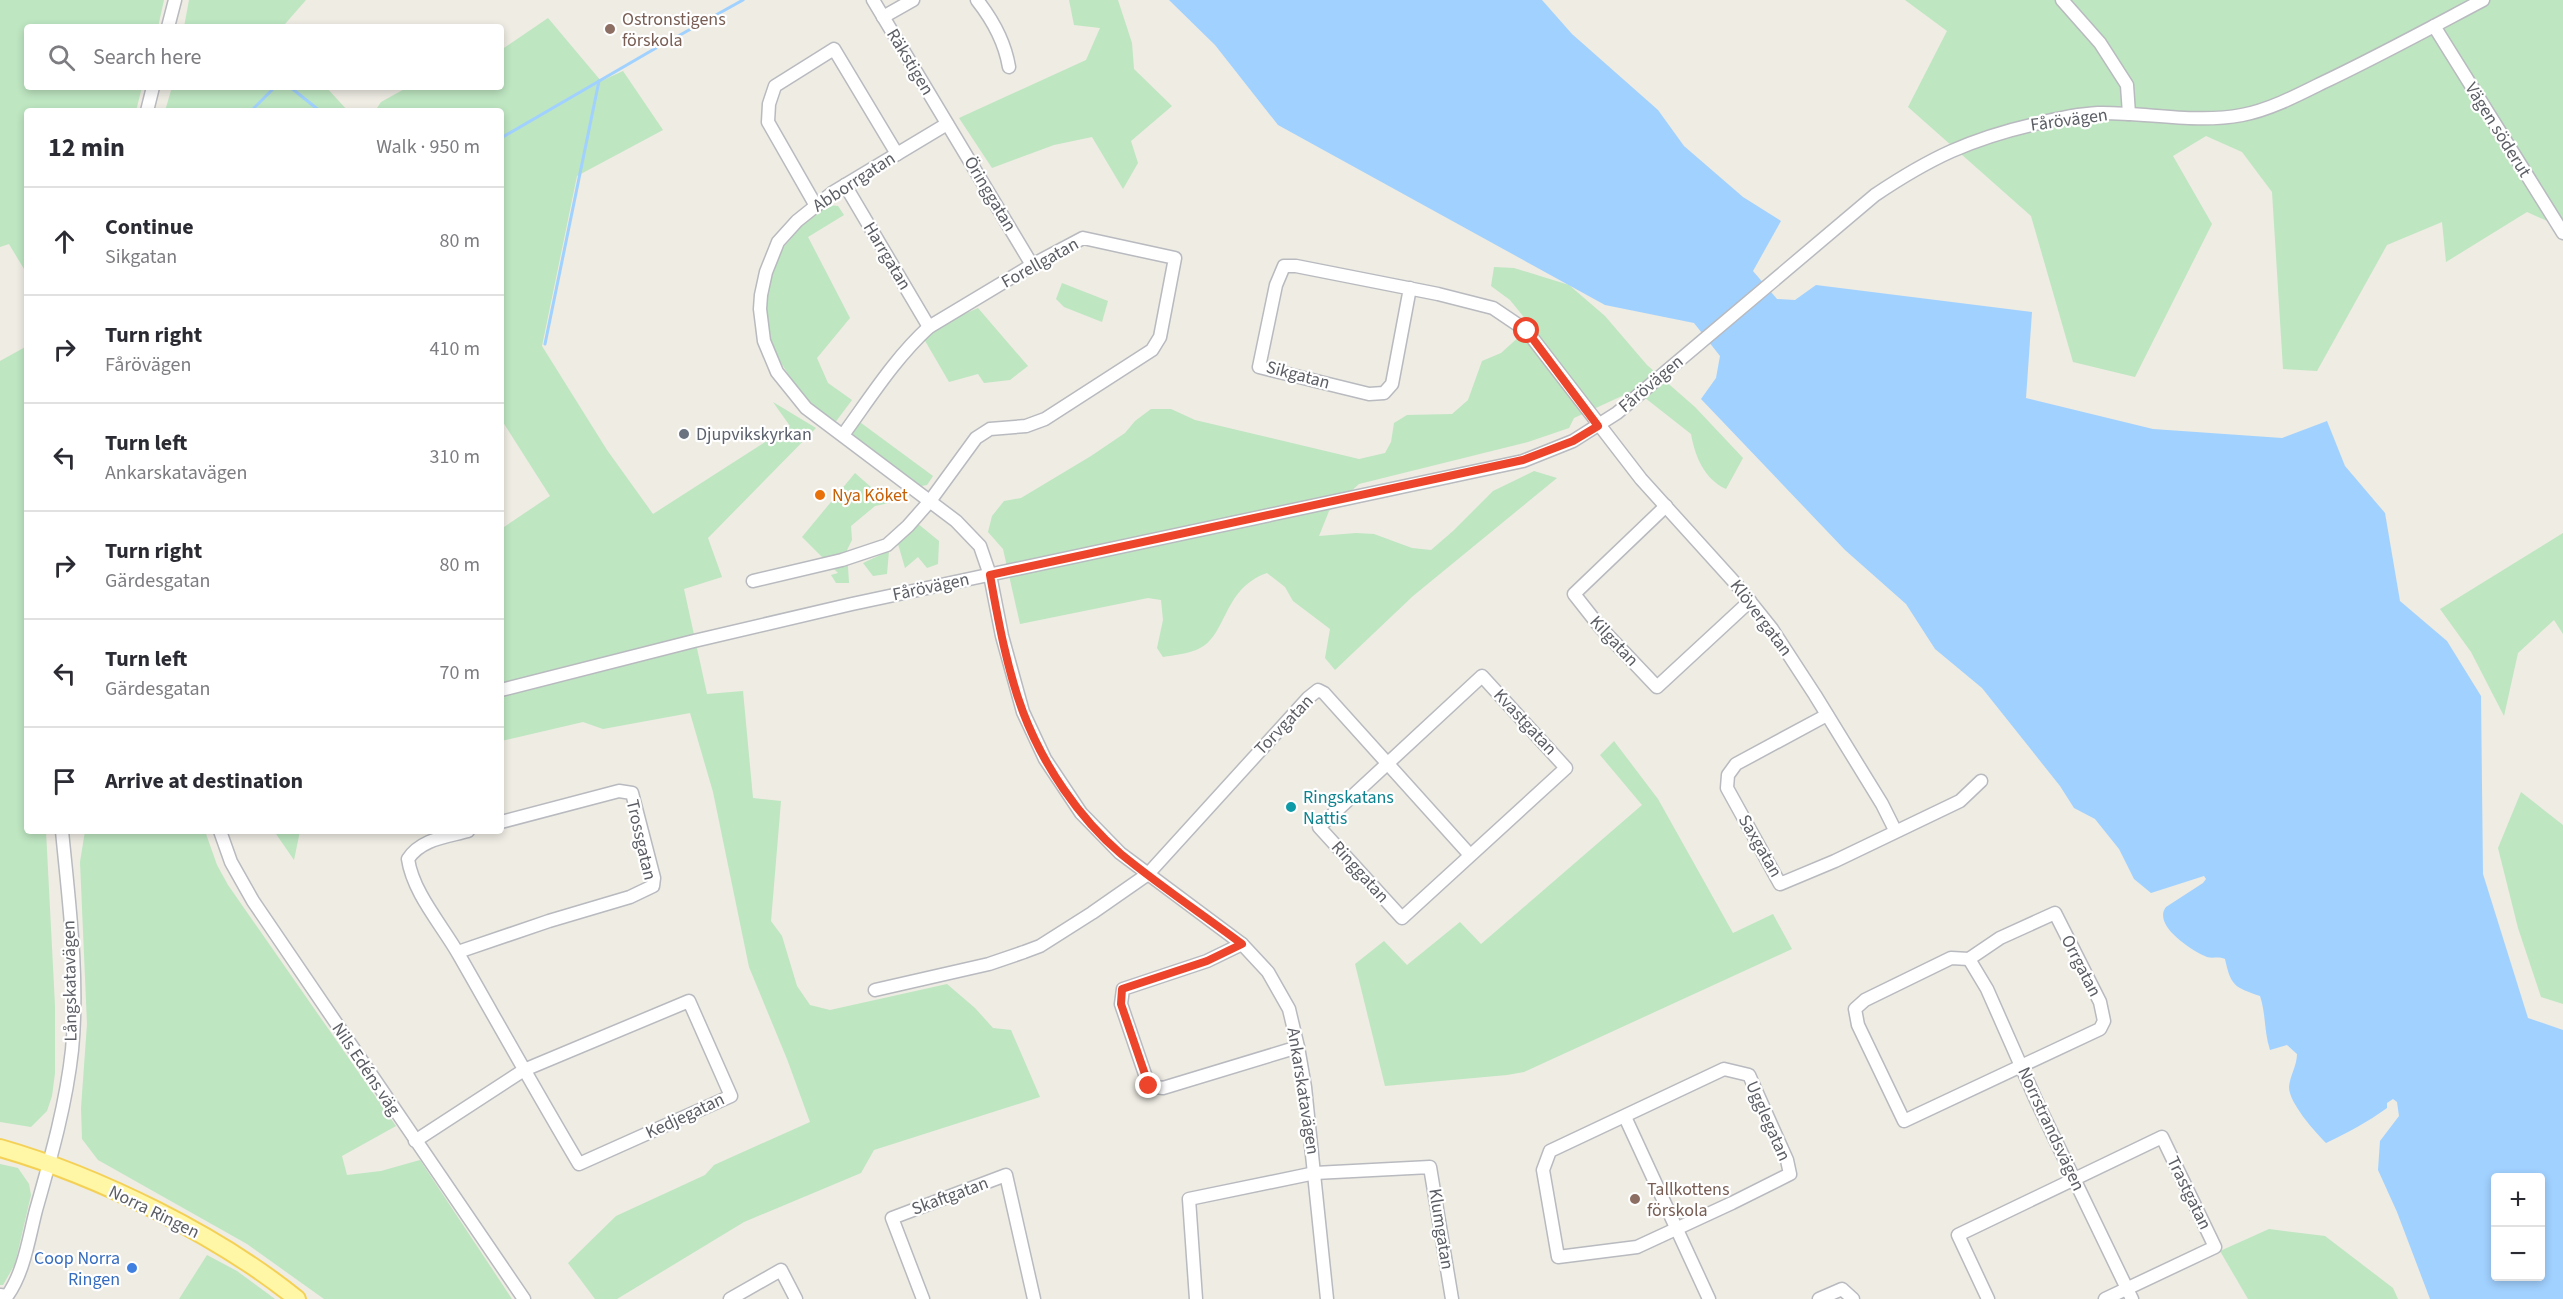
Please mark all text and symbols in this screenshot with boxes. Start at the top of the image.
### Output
place label: Ostronstigens förskola [622,7,726,53]
marker: Ostronstigens förskola [603,22,617,36]
search box [24,24,504,90]
street label: Räkstigen [880,24,940,100]
icon: search [45,41,78,74]
text: Search here [93,41,201,73]
street label: Vägen söderut [2459,78,2537,182]
street label: Fårövägen [2029,102,2109,138]
text: 12 min [48,129,125,166]
text: Walk · 950 m [376,133,480,161]
street label: Abborrgatan [808,146,900,218]
street label: Öringgatan [958,152,1022,236]
text: Continue [105,211,194,243]
street label: Harrgatan [857,217,917,295]
icon: ahead [48,225,81,258]
text: 80 m [440,227,480,255]
street label: Forellgatan [997,232,1083,294]
text: Sikgatan [105,243,177,271]
route start [1513,317,1539,343]
text: Turn right [105,319,202,351]
icon: right [48,333,81,366]
text: 410 m [430,335,480,363]
street label: Fårövägen [1613,349,1689,419]
text: Fårövägen [105,351,191,379]
street label: Sikgatan [1263,355,1333,395]
place label: Djupvikskyrkan [696,422,812,447]
text: Turn left [105,427,187,459]
marker: Djupvikskyrkan [677,427,691,441]
icon: left [48,441,81,474]
text: 310 m [430,443,480,471]
text: Ankarskatavägen [105,459,247,487]
place label: Nya Köket [832,483,908,508]
marker: Nya Köket [813,488,827,502]
text: Turn right [105,535,202,567]
icon: right [48,549,81,582]
text: 80 m [440,551,480,579]
text: Gärdesgatan [105,567,210,595]
street label: Fårövägen [890,567,972,607]
street label: Klövergatan [1724,574,1798,662]
street label: Kilgatan [1584,610,1644,672]
text: Turn left [105,643,187,675]
icon: left [48,657,81,690]
text: 70 m [440,659,480,687]
text: Gärdesgatan [105,675,210,703]
street label: Kvastgatan [1488,683,1562,761]
street label: Torvgatan [1249,689,1319,761]
icon: arrive [48,765,81,798]
text: Arrive at destination [105,765,303,797]
place label: Ringskatans Nattis [1303,785,1394,831]
street label: Trossgatan [620,797,662,883]
marker: Ringskatans Nattis [1284,800,1298,814]
street label: Saxgatan [1732,810,1788,882]
street label: Ringgatan [1325,835,1395,909]
street label: Långskatavägen [56,920,84,1042]
street label: Orrgatan [2055,931,2107,1001]
street label: Nils Edéns väg [326,1018,406,1120]
street label: Ankarskatavägen [1281,1026,1325,1156]
street label: Norrstrandsvägen [2011,1063,2091,1195]
route end [1135,1072,1161,1098]
street label: Ugglegatan [1739,1077,1797,1165]
street label: Kedjegatan [641,1087,729,1145]
street label: Trastgatan [2160,1152,2218,1234]
street label: Skaftgatan [908,1171,992,1221]
map controls [2491,1173,2545,1281]
button: + [2491,1173,2545,1227]
place label: Tallkottens förskola [1647,1177,1730,1223]
street label: Norra Ringen [104,1179,204,1245]
street label: Klumgatan [1422,1187,1460,1271]
marker: Tallkottens förskola [1628,1192,1642,1206]
button: − [2491,1227,2545,1281]
place label: Coop Norra Ringen [34,1246,120,1292]
marker: Coop Norra Ringen [125,1261,139,1275]

